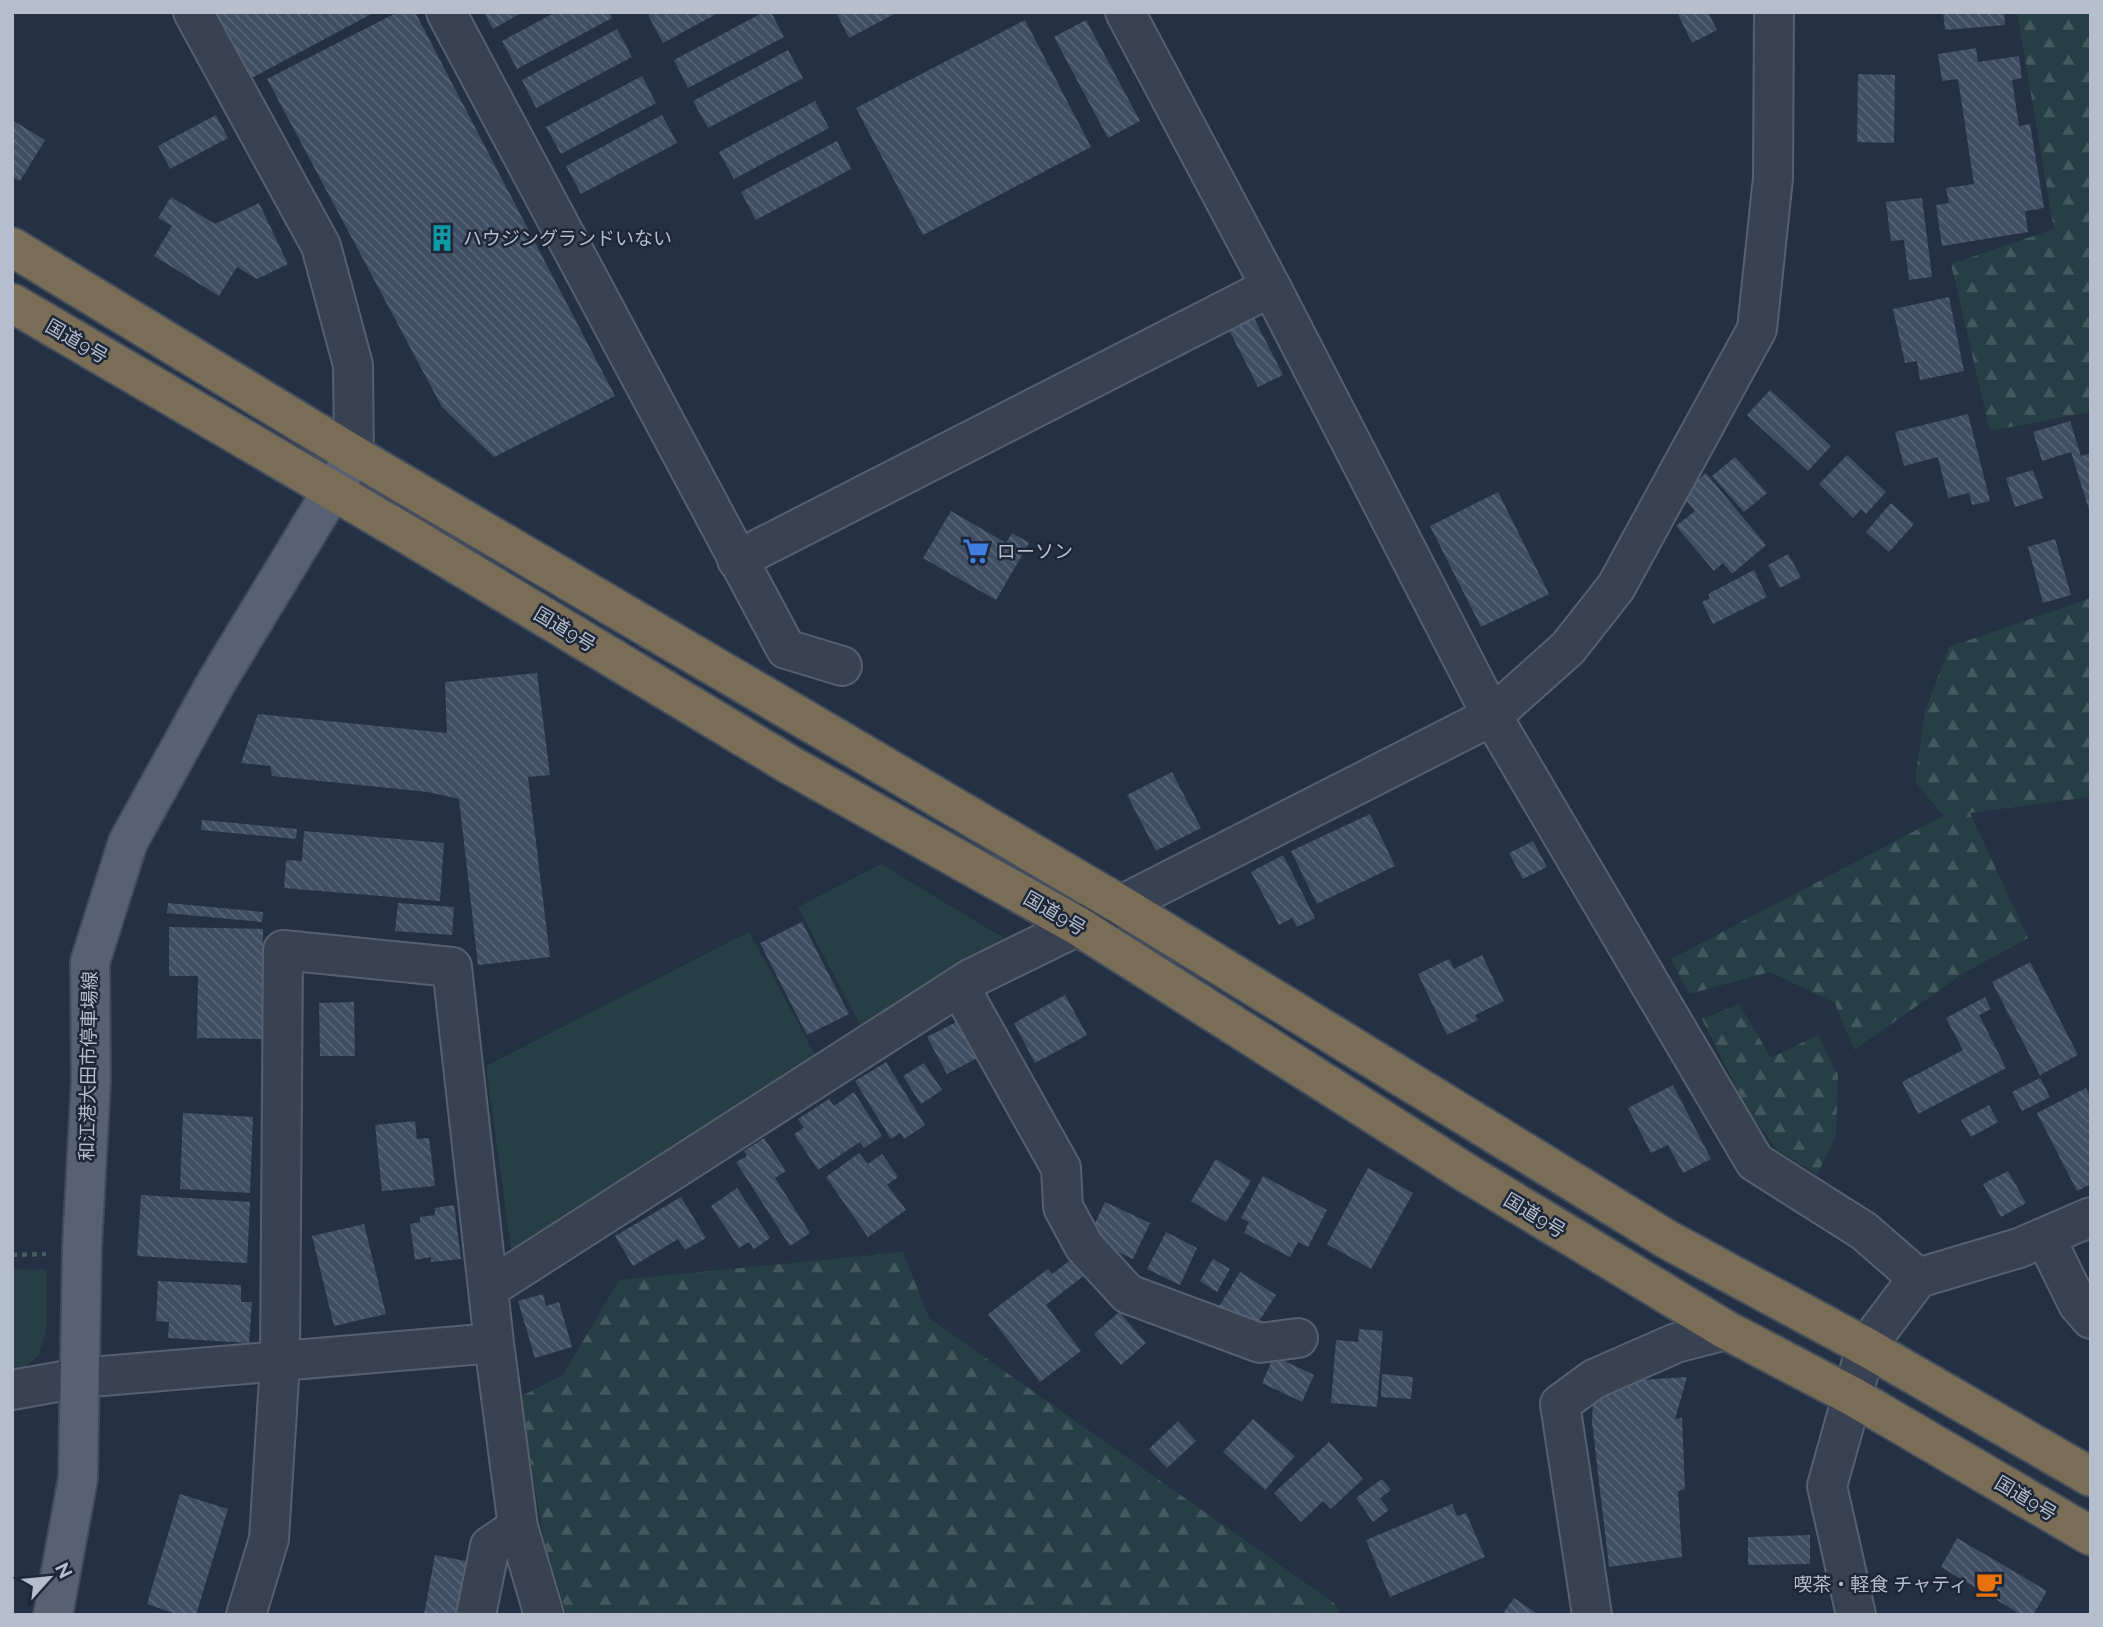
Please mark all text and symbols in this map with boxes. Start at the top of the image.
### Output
building icon: ハウジングランドいない [427,223,457,253]
place label: ハウジングランドいない [463,227,672,249]
street label: 国道9号 [42,314,112,368]
supermarket icon: ローソン [961,536,991,566]
place label: ローソン [997,540,1073,562]
street label: 国道9号 [530,602,600,656]
street label: 国道9号 [1020,886,1090,940]
street label: 和江港大田市停車場線 [75,971,101,1161]
street label: 国道9号 [1500,1188,1570,1242]
street label: 国道9号 [1991,1471,2061,1525]
north arrow [14,1543,84,1613]
text: N [51,1559,77,1582]
cafe icon: 喫茶・軽食 チャティ [1974,1569,2004,1599]
place label: 喫茶・軽食 チャティ [1793,1573,1968,1595]

